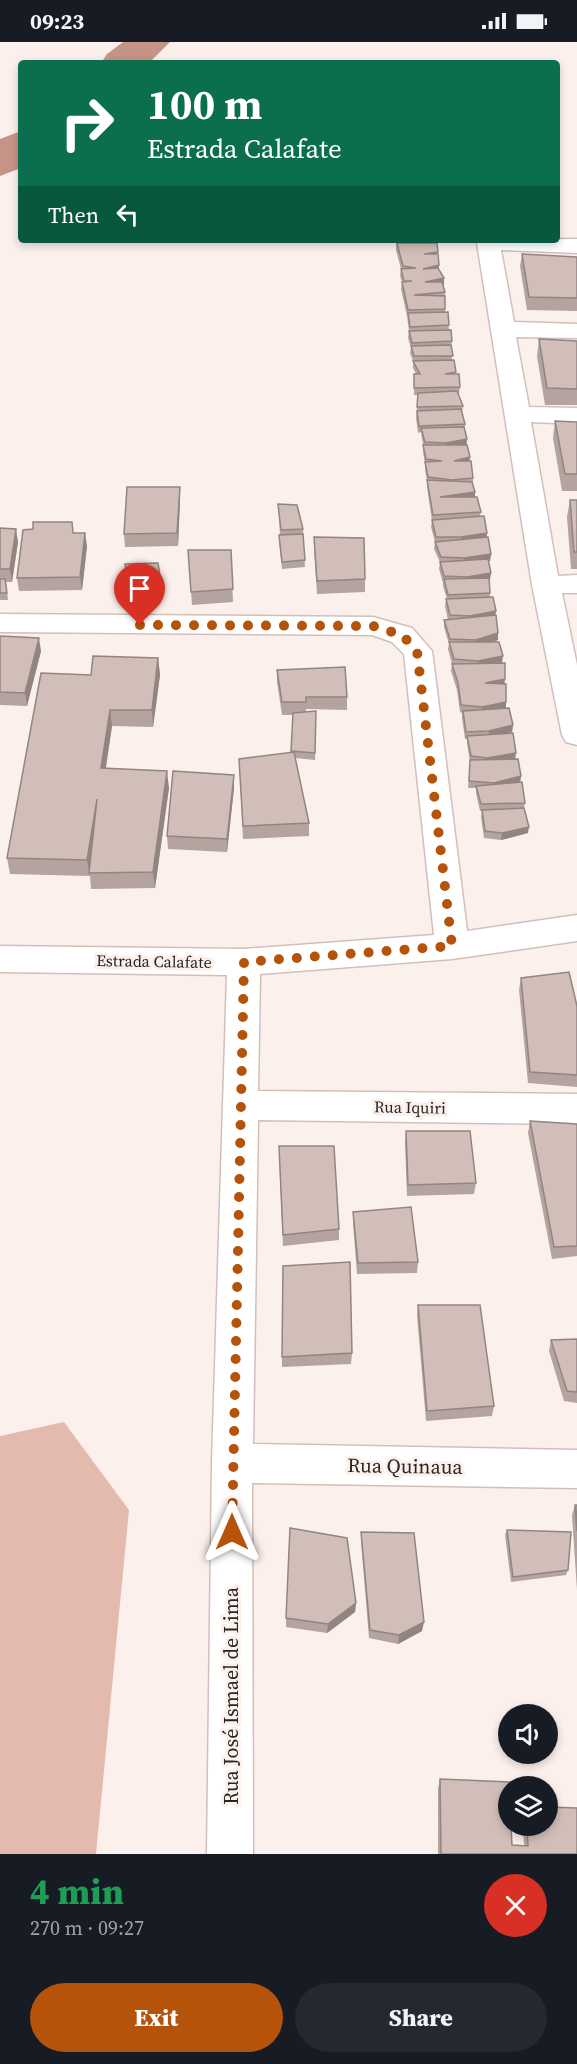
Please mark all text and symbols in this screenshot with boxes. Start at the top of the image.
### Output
text: 09:23 [30,6,84,36]
text: 100 m [147,75,262,133]
icon: right [48,84,126,162]
text: Estrada Calafate [147,130,342,167]
icon: left [111,198,144,231]
text: Then [48,200,99,230]
pin [114,563,165,625]
icon: arrive [123,572,156,605]
street label: Estrada Calafate [96,949,212,973]
street label: Rua Iquiri [374,1095,446,1119]
street label: Rua Quinaua [347,1451,464,1481]
position arrow [200,1500,264,1564]
street label: Rua José Ismael de Lima [217,1586,245,1805]
map controls [498,1704,558,1836]
button: sound [498,1704,558,1764]
button: layers [498,1776,558,1836]
text: 4 min [30,1867,124,1916]
button: close [484,1874,547,1937]
text: 270 m · 09:27 [30,1914,144,1942]
button: Exit [30,1983,283,2052]
button: Share [295,1983,547,2052]

